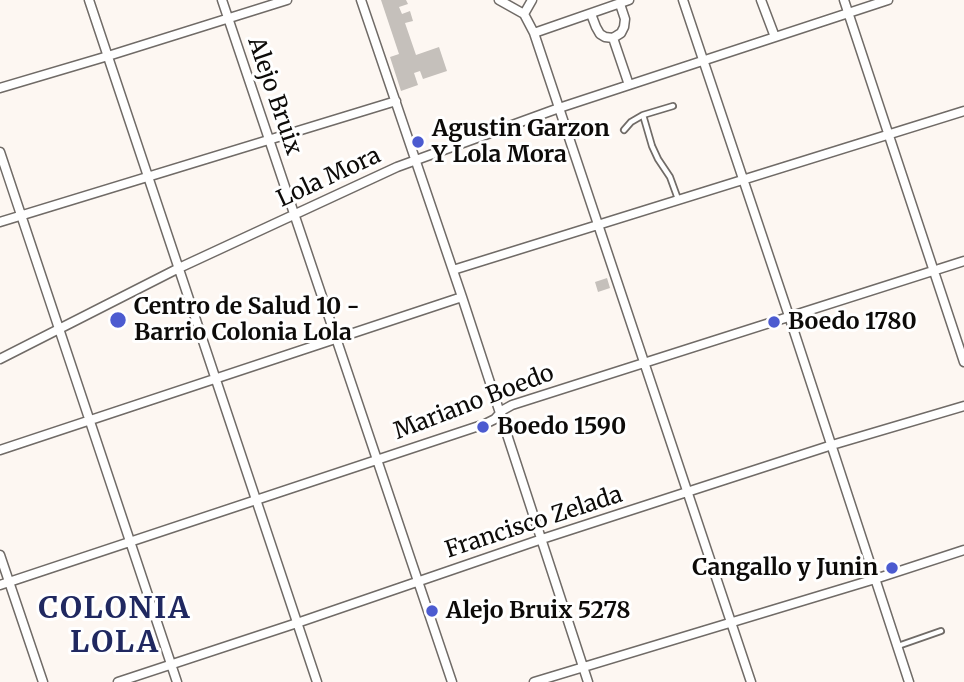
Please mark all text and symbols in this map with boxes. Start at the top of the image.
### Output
street label: Alejo Bruix [241,34,307,158]
place label: Agustin Garzon Y Lola Mora [432,115,610,169]
marker: Agustin Garzon Y Lola Mora [410,134,426,150]
street label: Lola Mora [273,142,385,214]
place label: Centro de Salud 10 - Barrio Colonia Lola [134,293,360,347]
place label: Boedo 1780 [788,308,917,336]
marker: Centro de Salud 10 - Barrio Colonia Lola [108,310,128,330]
marker: Boedo 1780 [766,314,782,330]
street label: Mariano Boedo [390,360,558,446]
place label: Boedo 1590 [497,413,626,441]
marker: Boedo 1590 [475,419,491,435]
street label: Francisco Zelada [442,481,626,565]
place label: Cangallo y Junin [692,554,878,582]
marker: Cangallo y Junin [884,560,900,576]
district label: COLONIA LOLA [39,592,191,662]
place label: Alejo Bruix 5278 [446,597,631,625]
marker: Alejo Bruix 5278 [424,603,440,619]

